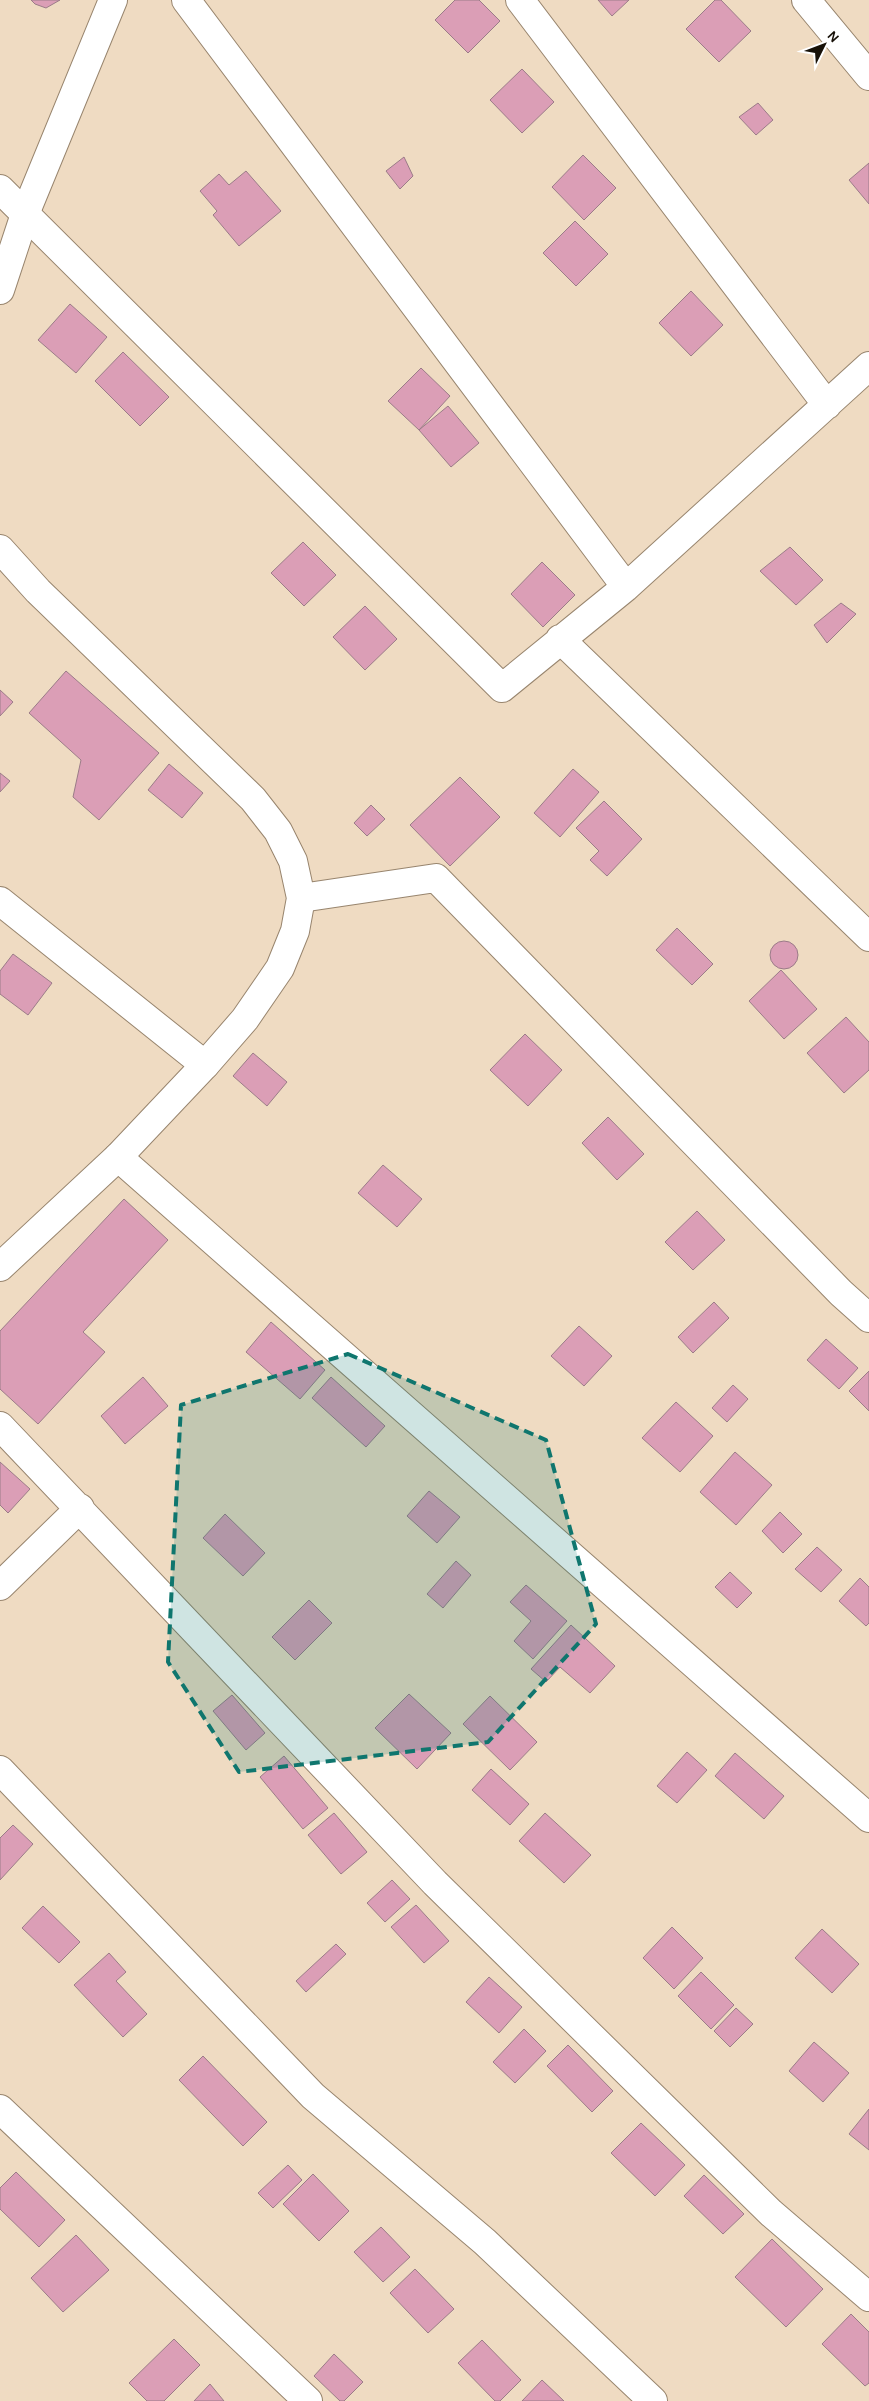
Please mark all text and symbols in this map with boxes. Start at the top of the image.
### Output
north arrow [799,20,849,70]
text: N [824,27,843,46]

